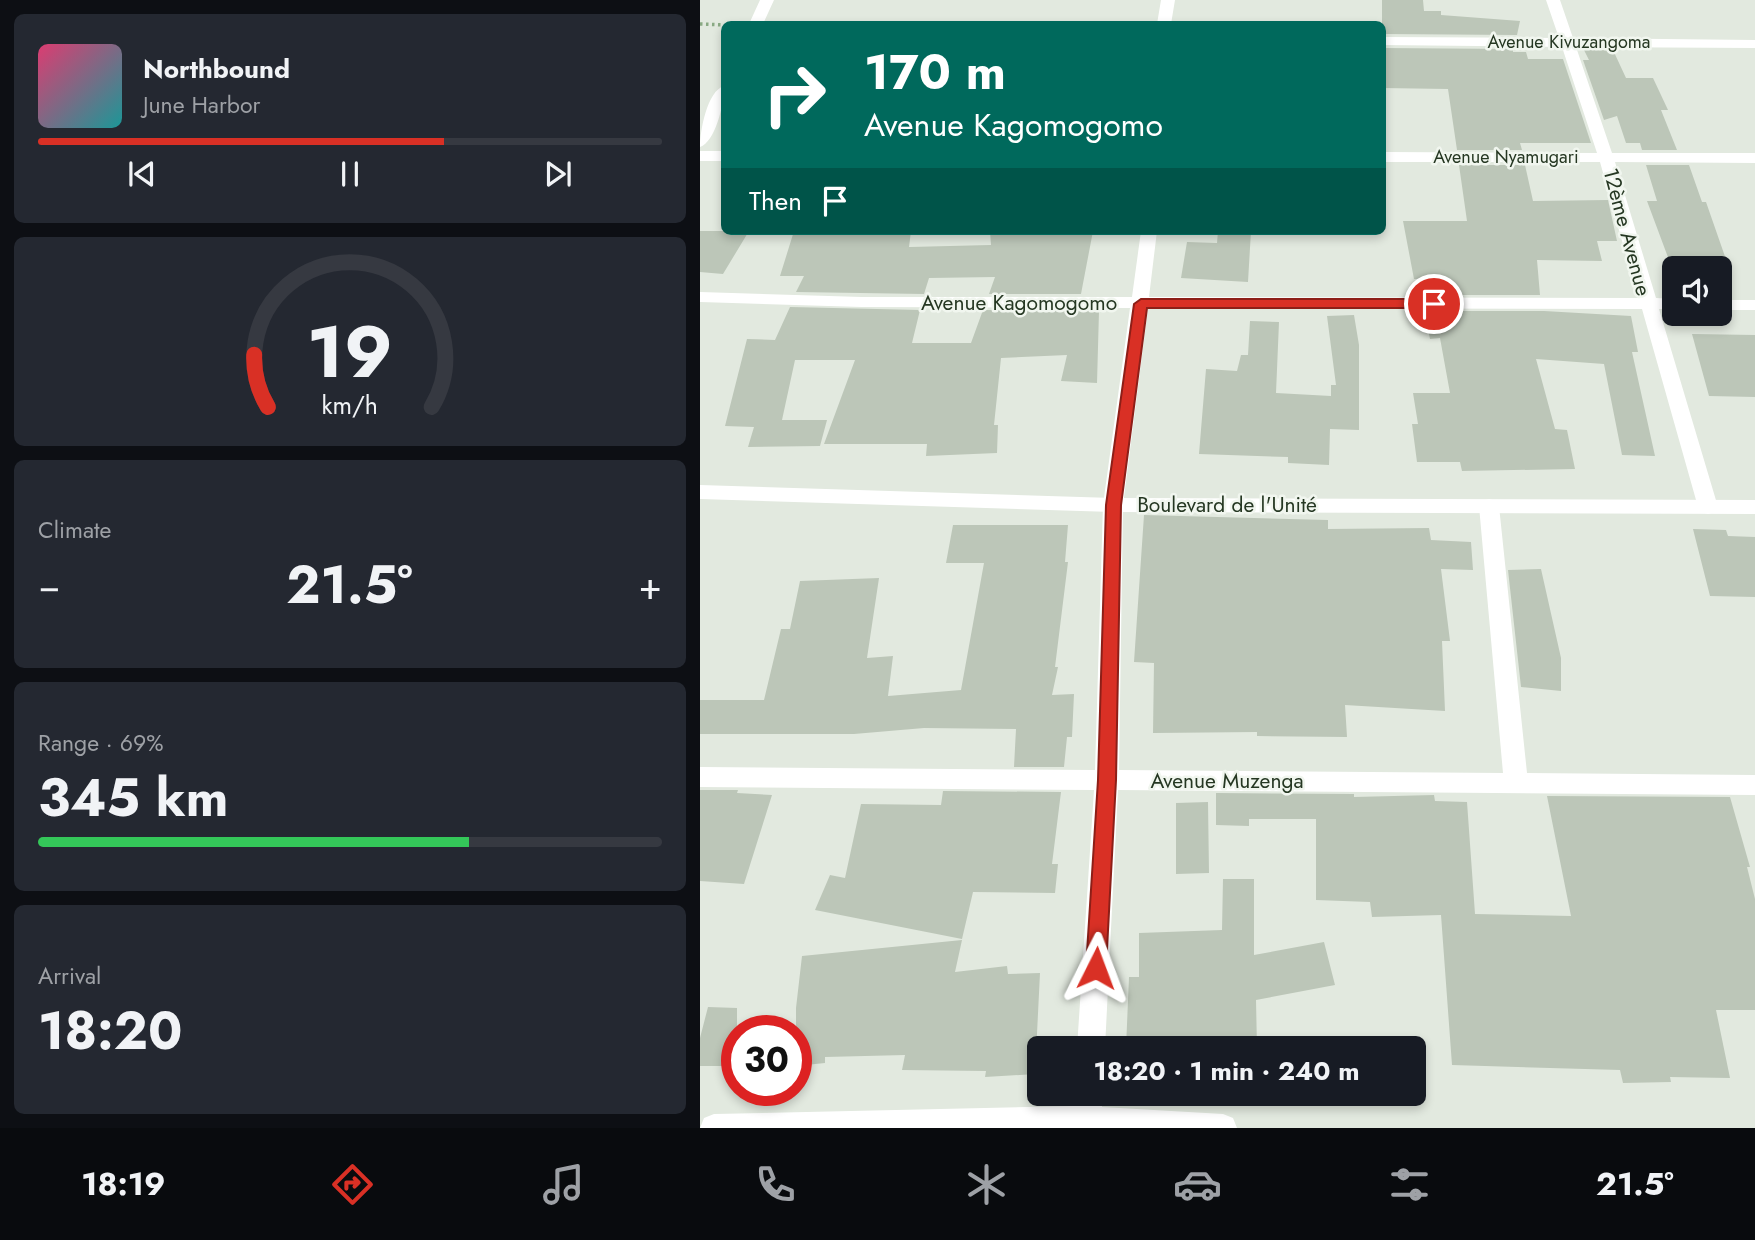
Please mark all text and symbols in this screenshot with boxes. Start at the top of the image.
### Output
street label: Avenue Kivuzangoma [1488,29,1650,55]
text: 170 m [864,37,1006,107]
icon: right [749,49,840,140]
text: Northbound [143,50,290,88]
text: June Harbor [143,88,260,122]
text: Avenue Kagomogomo [864,102,1163,148]
street label: Avenue Nyamugari [1433,144,1579,170]
icon: previous [123,155,161,193]
icon: pause [331,155,369,193]
icon: next [539,155,577,193]
street label: 12ème Avenue [1596,165,1659,299]
text: Then [749,182,802,220]
icon: arrive [816,182,854,220]
map controls [1662,256,1732,326]
button: sound [1662,256,1732,326]
pin [1404,274,1464,334]
icon: arrive [1415,285,1453,323]
street label: Avenue Kagomogomo [921,288,1117,318]
text: 19 [307,300,393,405]
text: km/h [322,387,378,423]
street label: Boulevard de l'Unité [1137,490,1317,520]
text: Climate [38,513,111,547]
text: 21.5° [286,547,413,623]
text: − [38,558,60,613]
text: + [639,558,662,613]
text: Range · 69% [38,726,163,760]
text: 345 km [38,760,228,836]
street label: Avenue Muzenga [1150,766,1304,796]
position arrow [1059,931,1133,1005]
text: Arrival [38,959,101,993]
text: 18:20 [38,993,182,1069]
speed limit sign: 30 [721,1015,812,1106]
text: 18:20 · 1 min · 240 m [1093,1052,1360,1090]
icon: directions [328,1160,377,1209]
icon: music [539,1160,588,1209]
icon: phone [751,1160,800,1209]
icon: climate [962,1160,1011,1209]
icon: car [1173,1160,1222,1209]
icon: filters [1385,1160,1434,1209]
text: 18:19 [81,1161,166,1207]
text: 21.5° [1596,1161,1674,1207]

